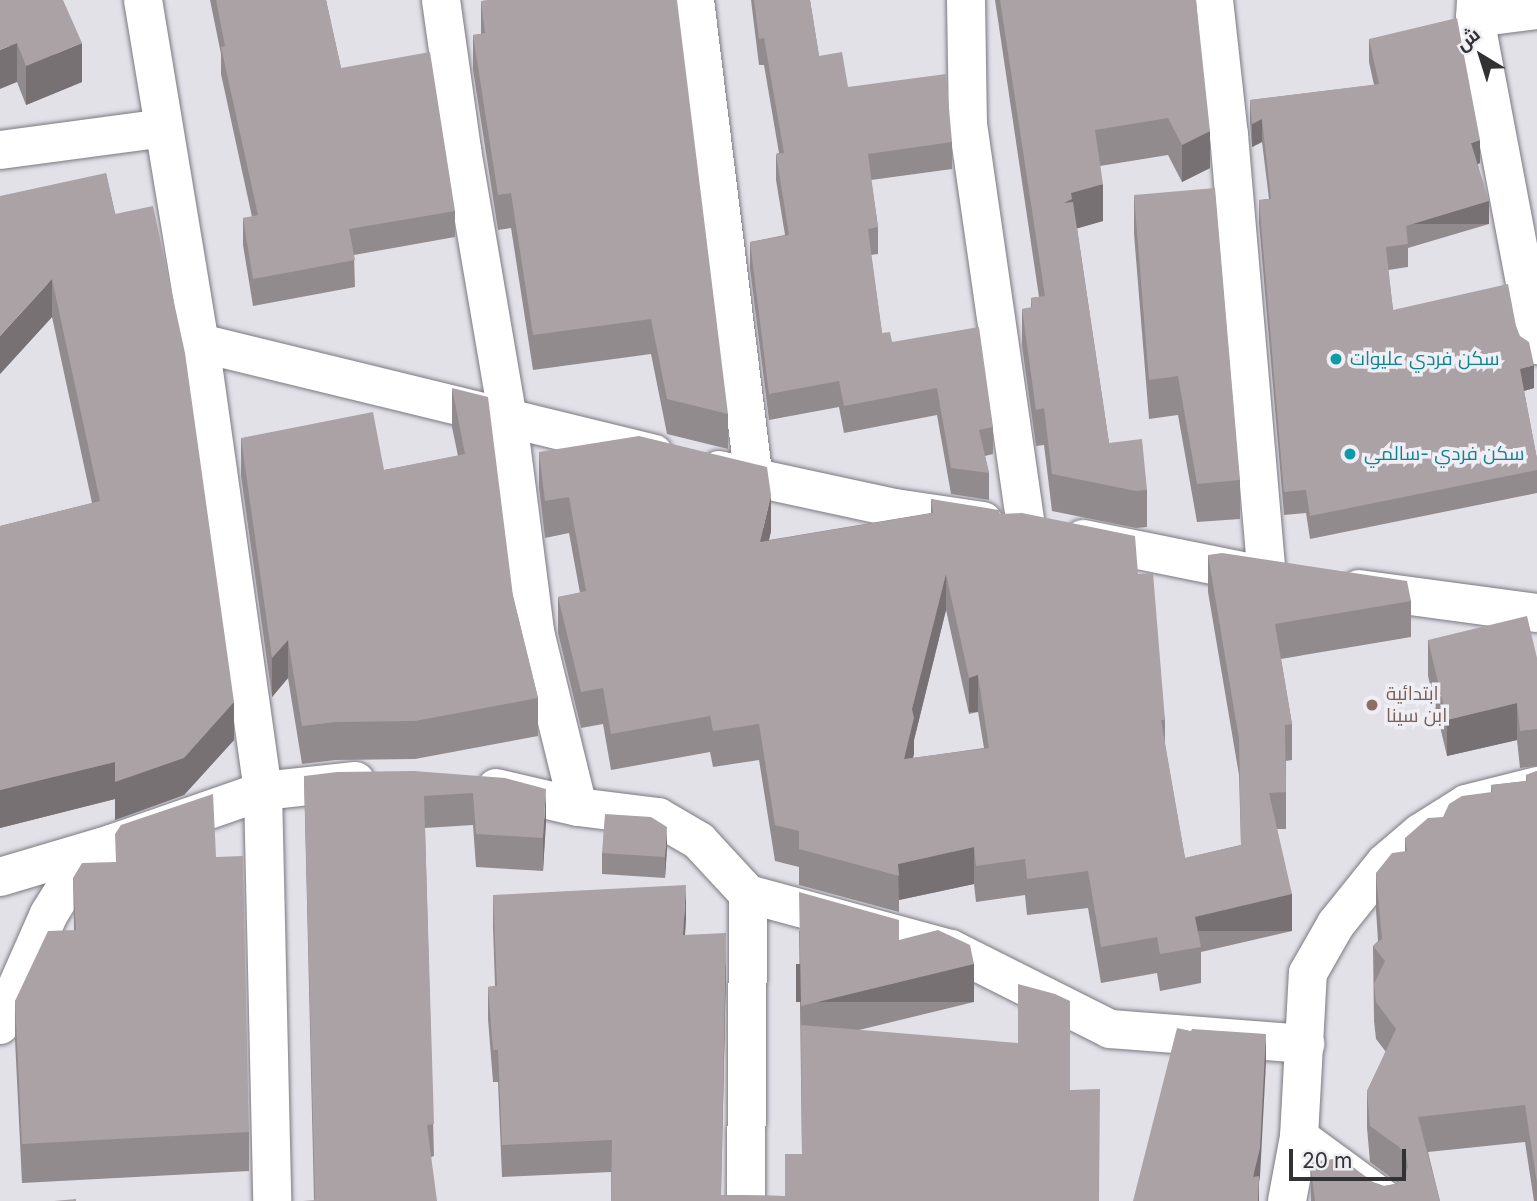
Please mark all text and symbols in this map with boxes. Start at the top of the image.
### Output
north arrow [1446,21,1516,91]
text: ش [1451,22,1484,56]
place label: سكن فردي عليوات [1350,348,1499,370]
marker: سكن فردي عليوات [1328,351,1344,367]
place label: سكن فردي -سالمي [1364,443,1525,465]
marker: سكن فردي -سالمي [1342,446,1358,462]
place label: ابتدائية ابن سينا [1386,683,1447,727]
marker: ابتدائية ابن سينا [1364,697,1380,713]
scale bar [1292,1134,1409,1178]
text: 20 m [1302,1148,1352,1173]

